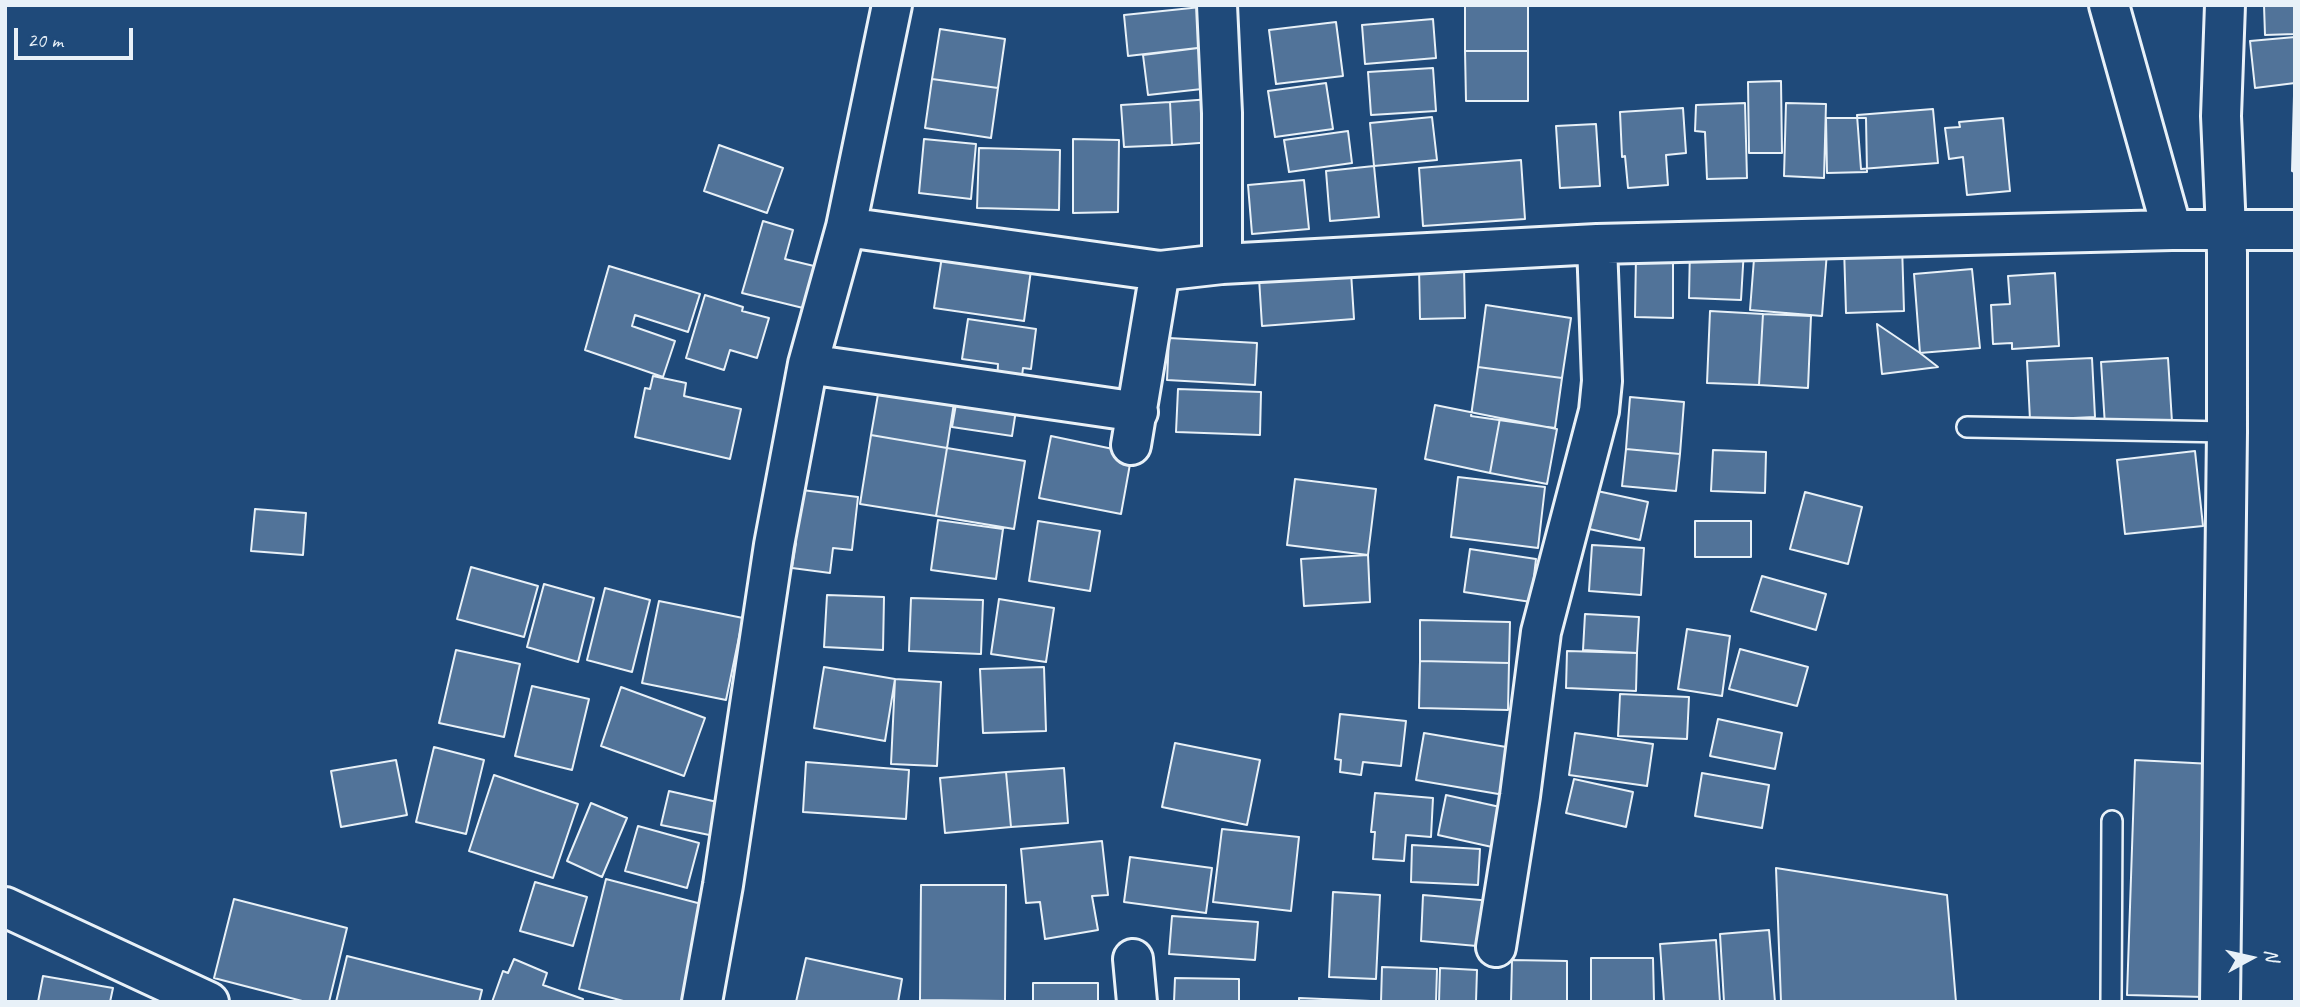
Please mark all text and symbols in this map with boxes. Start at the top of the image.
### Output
scale bar [18,14,136,58]
text: 20 m [27,27,63,53]
north arrow [2216,923,2286,993]
text: N [2259,948,2284,963]

